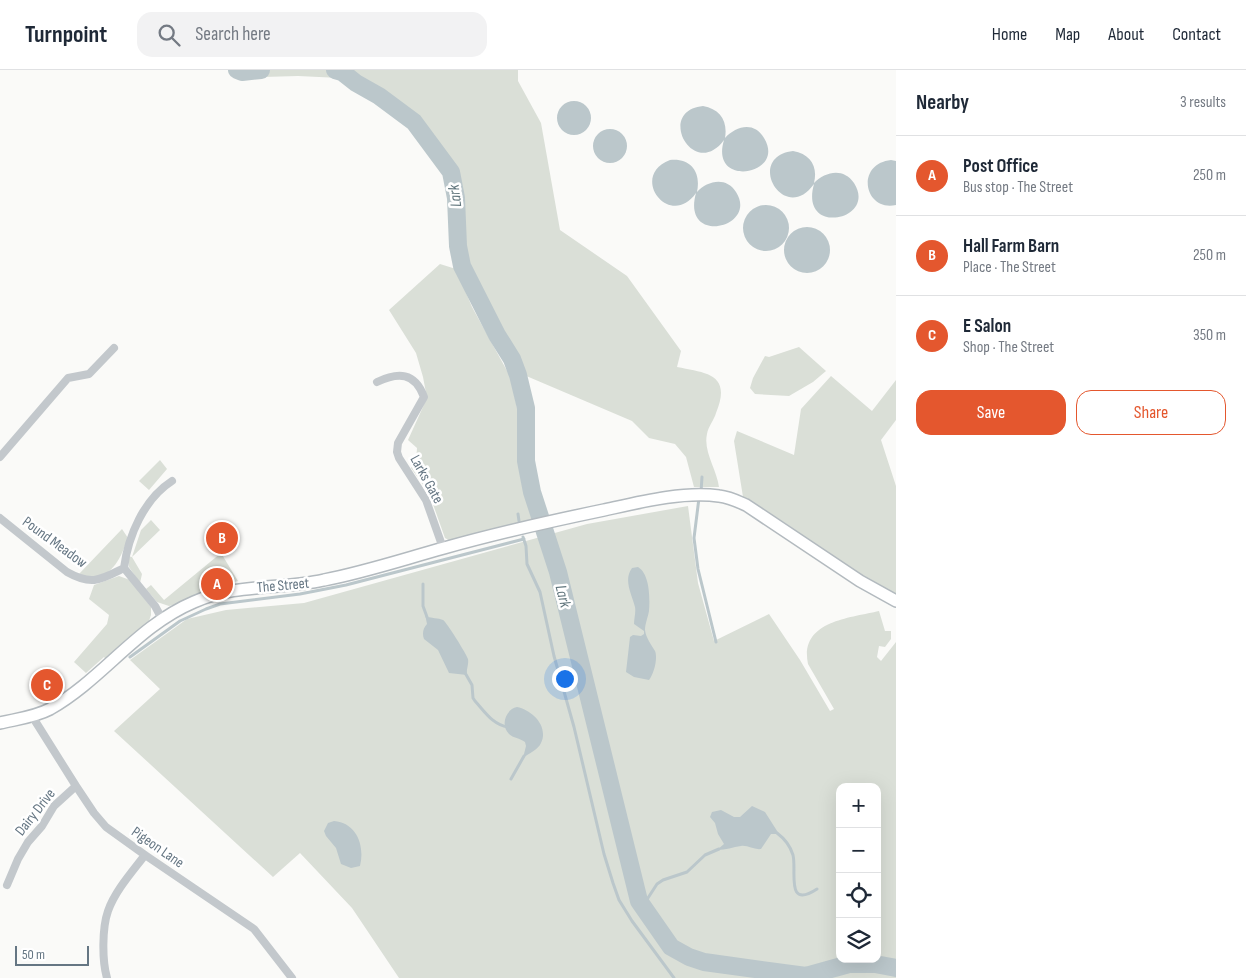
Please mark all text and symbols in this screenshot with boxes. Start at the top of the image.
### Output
search box [137,12,487,57]
text: Turnpoint [25,20,107,49]
icon: search [155,21,183,49]
text: Search here [195,23,271,46]
text: Home [992,24,1027,45]
text: Map [1055,24,1080,45]
text: About [1108,24,1144,45]
text: Contact [1172,24,1221,45]
text: Nearby [916,90,969,115]
text: 3 results [1180,93,1226,112]
text: Post Office [963,155,1038,178]
text: A [928,166,936,185]
text: 250 m [1193,166,1226,185]
text: Bus stop · The Street [963,178,1073,197]
water label: Lark [445,182,466,208]
text: Hall Farm Barn [963,235,1059,258]
text: B [928,246,936,265]
text: 250 m [1193,246,1226,265]
text: Place · The Street [963,258,1056,277]
text: E Salon [963,315,1011,338]
text: C [928,326,936,345]
text: 350 m [1193,326,1226,345]
text: Shop · The Street [963,338,1054,357]
button: Save [916,390,1066,435]
button: Share [1076,390,1226,435]
street label: Larks Gate [406,452,448,507]
street label: Pound Meadow [19,513,91,573]
pin: B [206,519,238,557]
pin: A [201,565,233,603]
street label: The Street [256,574,310,597]
water label: Lark [551,583,575,611]
pin: C [31,666,63,704]
your location [552,666,578,692]
map controls [836,783,881,963]
button: + [836,783,881,828]
street label: Dairy Drive [11,785,60,840]
street label: Pigeon Lane [128,822,188,872]
button: − [836,828,881,873]
button: locate [836,873,881,918]
button: layers [836,918,881,963]
scale bar [15,943,89,966]
text: 50 m [22,946,45,963]

